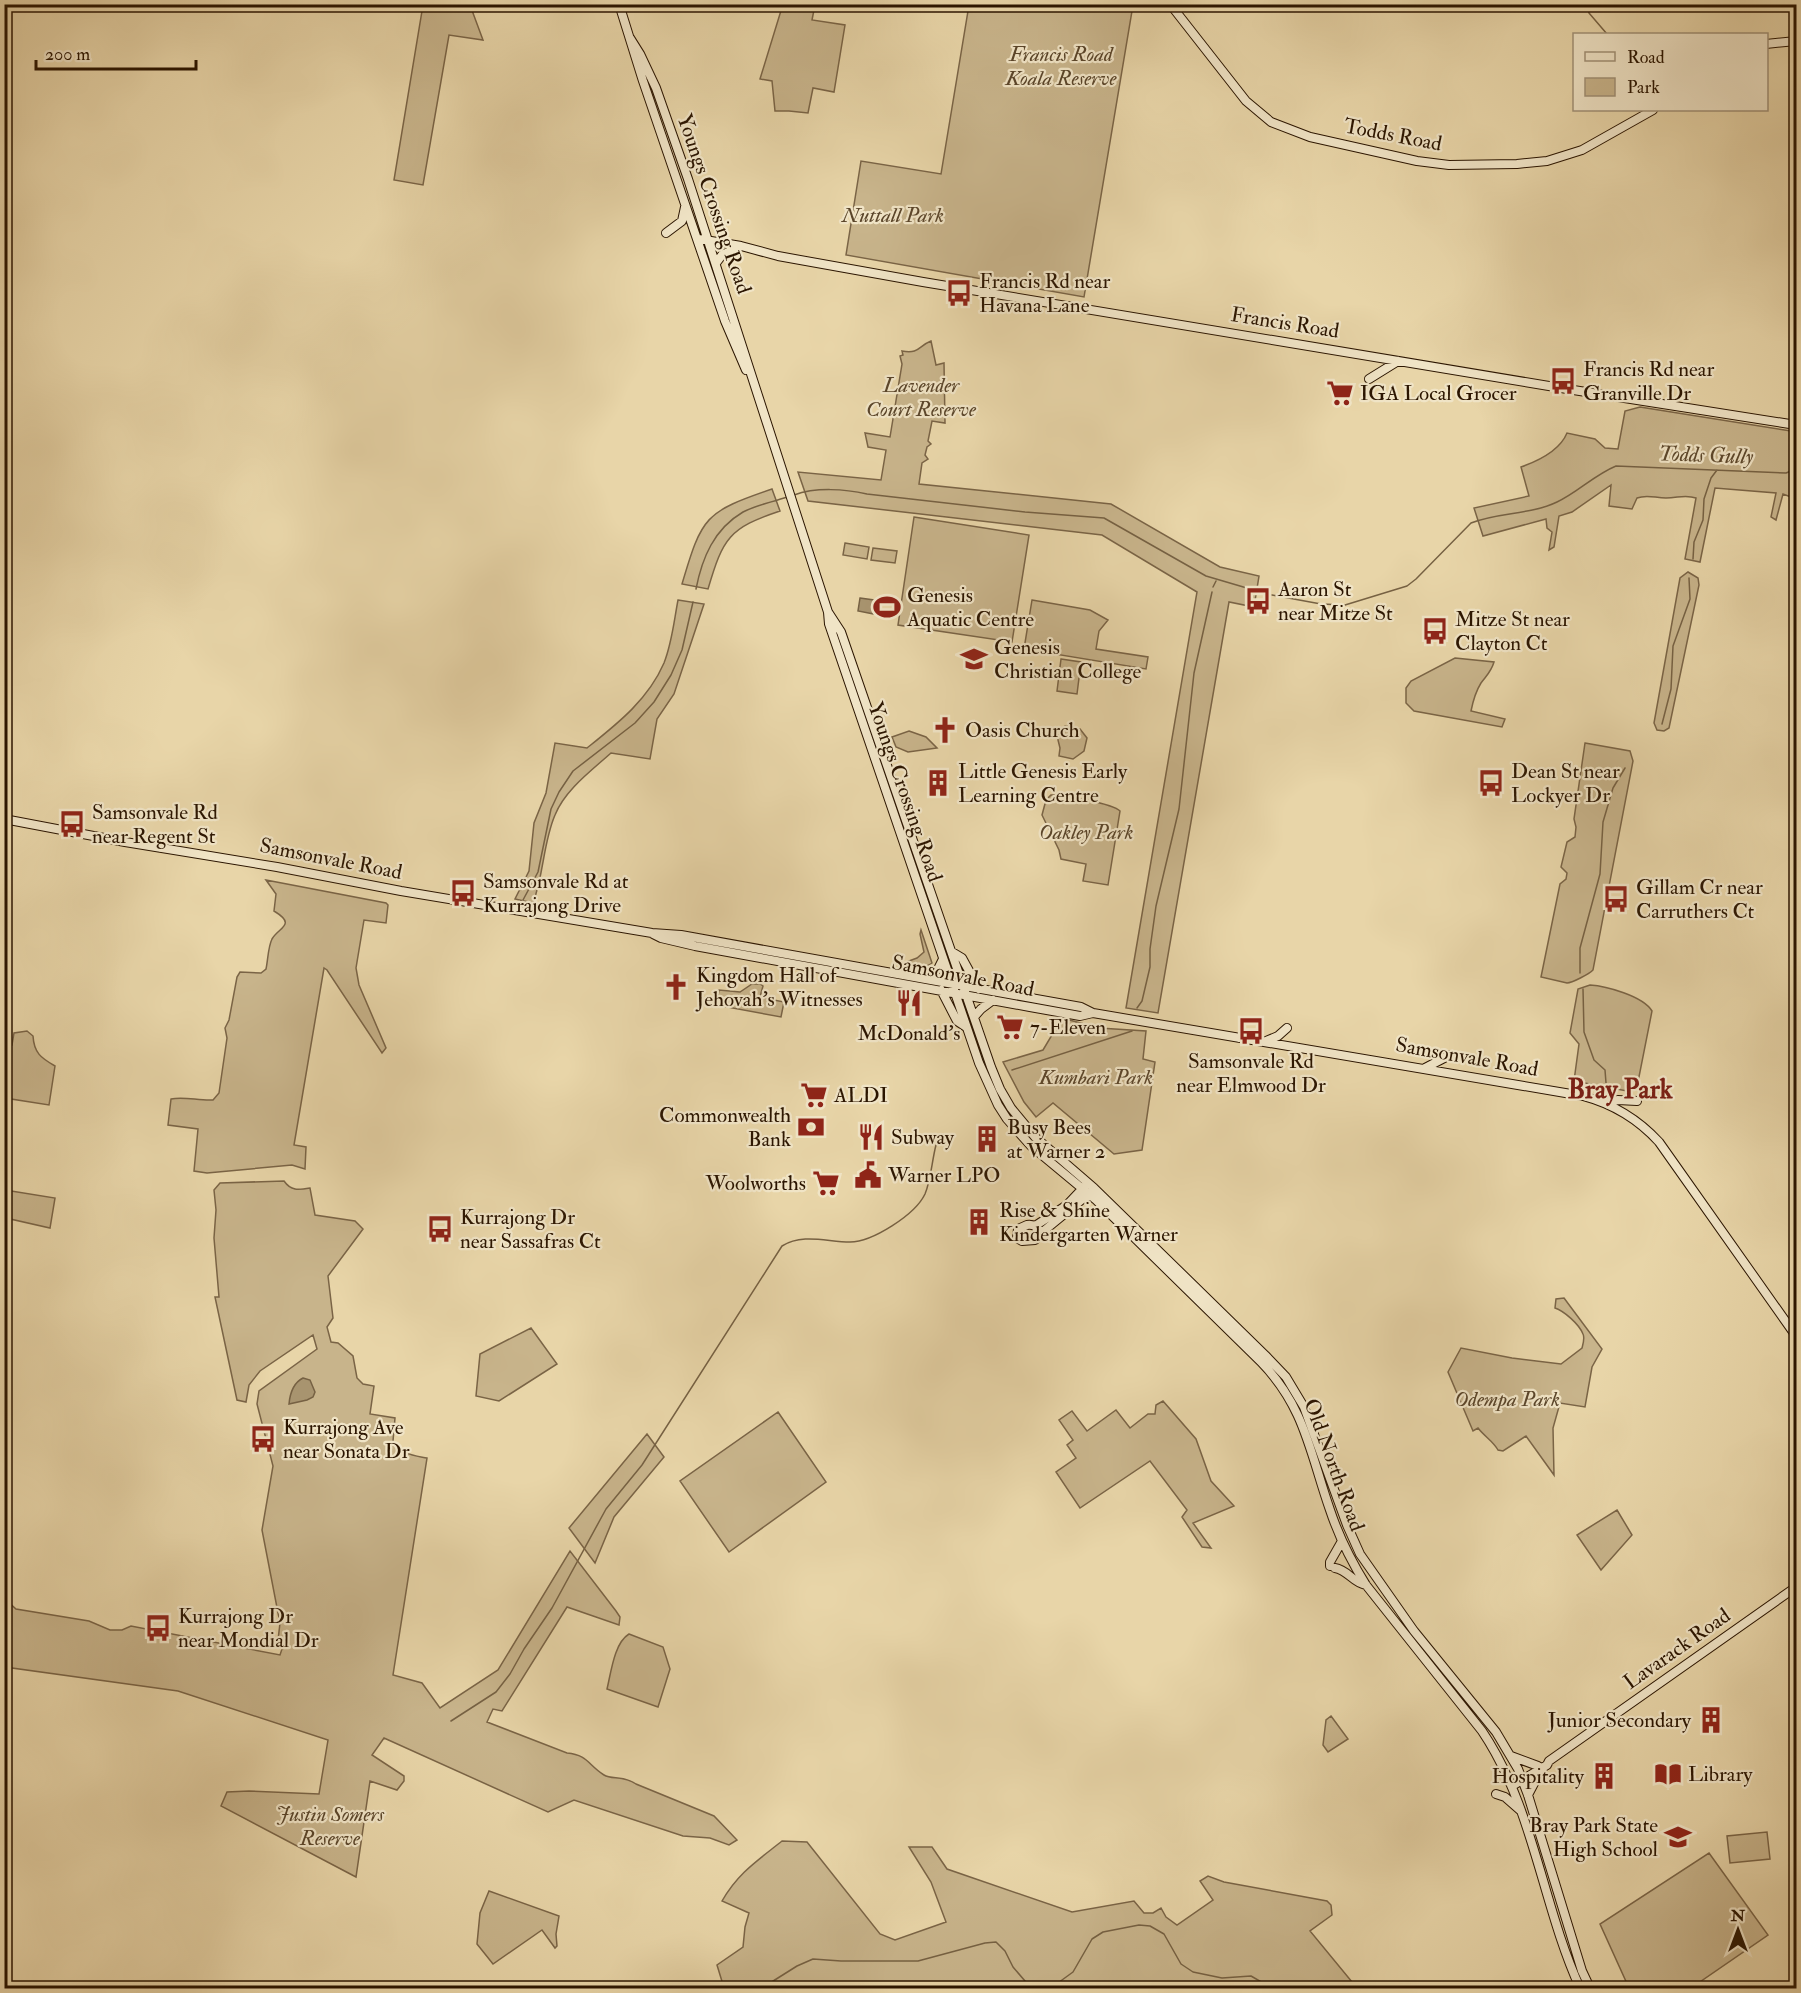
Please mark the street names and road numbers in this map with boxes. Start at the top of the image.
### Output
street label: Youngs Crossing Road [671,110,758,298]
street label: Todds Road [1342,112,1445,158]
street label: Francis Road [1229,301,1342,345]
street label: Youngs Crossing Road [862,698,949,886]
street label: Samsonvale Road [258,832,405,886]
street label: Samsonvale Road [890,949,1037,1003]
street label: Samsonvale Road [1394,1031,1541,1083]
street label: Old North Road [1297,1395,1371,1536]
street label: Lavarack Road [1618,1602,1736,1696]

